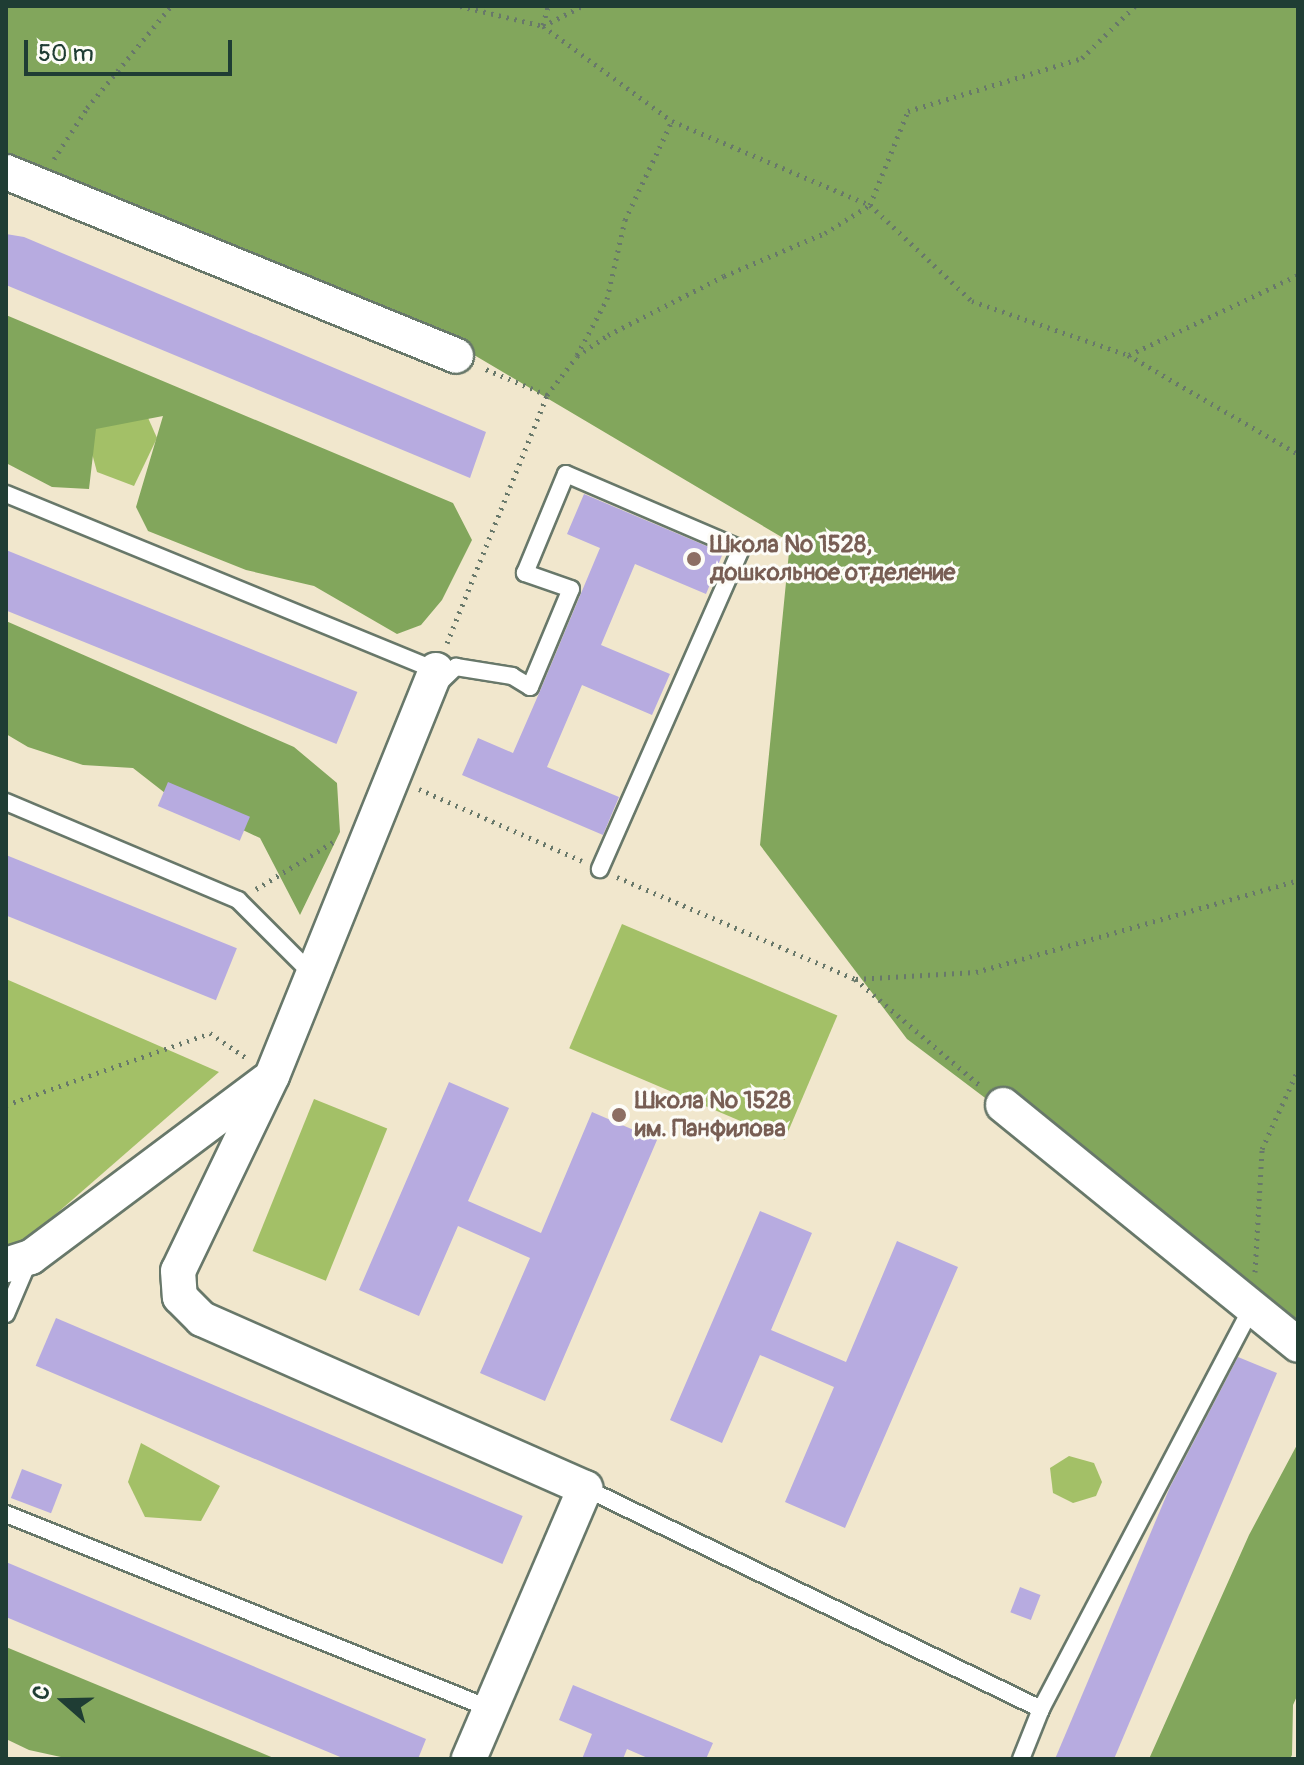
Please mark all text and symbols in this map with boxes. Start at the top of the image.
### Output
scale bar [28,24,236,74]
text: 50 m [38,39,94,68]
place label: Школа № 1528, дошкольное отделение [710,531,955,587]
marker: Школа № 1528, дошкольное отделение [685,550,703,568]
place label: Школа № 1528 им. Панфилова [635,1087,791,1143]
marker: Школа № 1528 им. Панфилова [610,1106,628,1124]
north arrow [24,1661,104,1741]
text: С [26,1682,57,1704]

